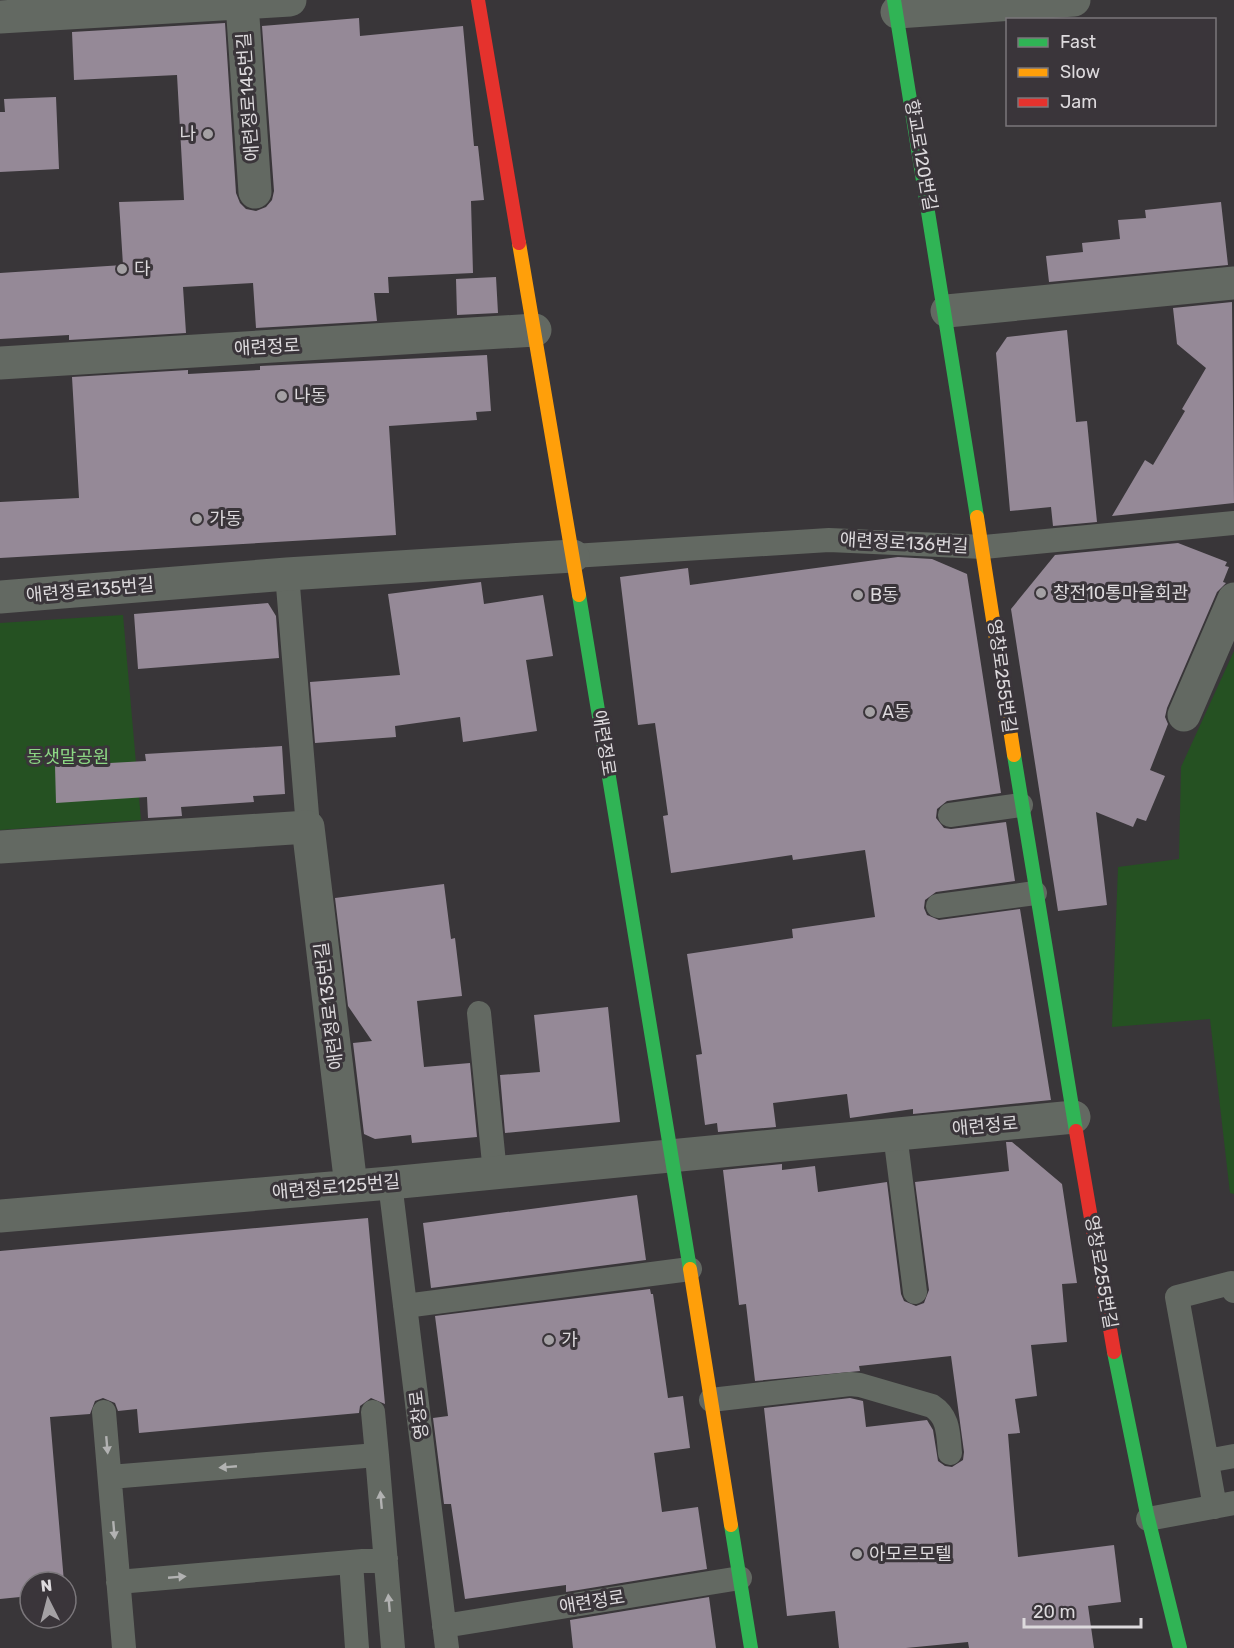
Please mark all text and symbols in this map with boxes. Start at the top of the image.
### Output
legend [1006,18,1216,126]
text: Fast [1060,31,1096,53]
street label: 애련정로145번길 [233,32,263,162]
text: Slow [1060,61,1100,83]
text: Jam [1060,91,1097,113]
street label: 향교로120번길 [900,98,942,212]
place label: 나 [179,123,196,145]
marker: 나 [201,127,215,141]
place label: 다 [134,258,151,280]
marker: 다 [115,262,129,276]
street label: 애련정로 [233,334,301,360]
place label: 나동 [294,385,327,407]
marker: 나동 [275,389,289,403]
place label: 가동 [209,508,242,530]
marker: 가동 [190,512,204,526]
street label: 애련정로136번길 [839,529,969,557]
street label: 애련정로135번길 [25,573,155,607]
place label: 창전10통마을회관 [1053,582,1188,604]
place label: B동 [870,584,899,606]
marker: 창전10통마을회관 [1034,586,1048,600]
marker: B동 [851,588,865,602]
street label: 영창로255번길 [983,618,1021,734]
place label: A동 [882,701,911,723]
marker: A동 [863,705,877,719]
street label: 애련정로 [588,709,620,777]
park label: 동샛말공원 [27,746,109,768]
street label: 애련정로135번길 [310,941,348,1071]
street label: 애련정로 [951,1112,1019,1140]
street label: 애련정로125번길 [271,1170,401,1204]
street label: 영창로255번길 [1080,1214,1122,1330]
place label: 가 [561,1329,578,1351]
marker: 가 [542,1333,556,1347]
street label: 영창로 [405,1389,433,1441]
one-way arrow [102,1435,112,1454]
one-way arrow [219,1463,238,1472]
one-way arrow [376,1491,386,1510]
one-way arrow [109,1520,119,1539]
place label: 아모르모텔 [869,1543,952,1565]
marker: 아모르모텔 [850,1547,864,1561]
north arrow [18,1570,78,1630]
one-way arrow [167,1572,186,1582]
text: N [40,1576,53,1596]
street label: 애련정로 [558,1586,626,1618]
scale bar [1024,1591,1141,1629]
one-way arrow [384,1594,394,1613]
text: 20 m [1033,1601,1075,1623]

